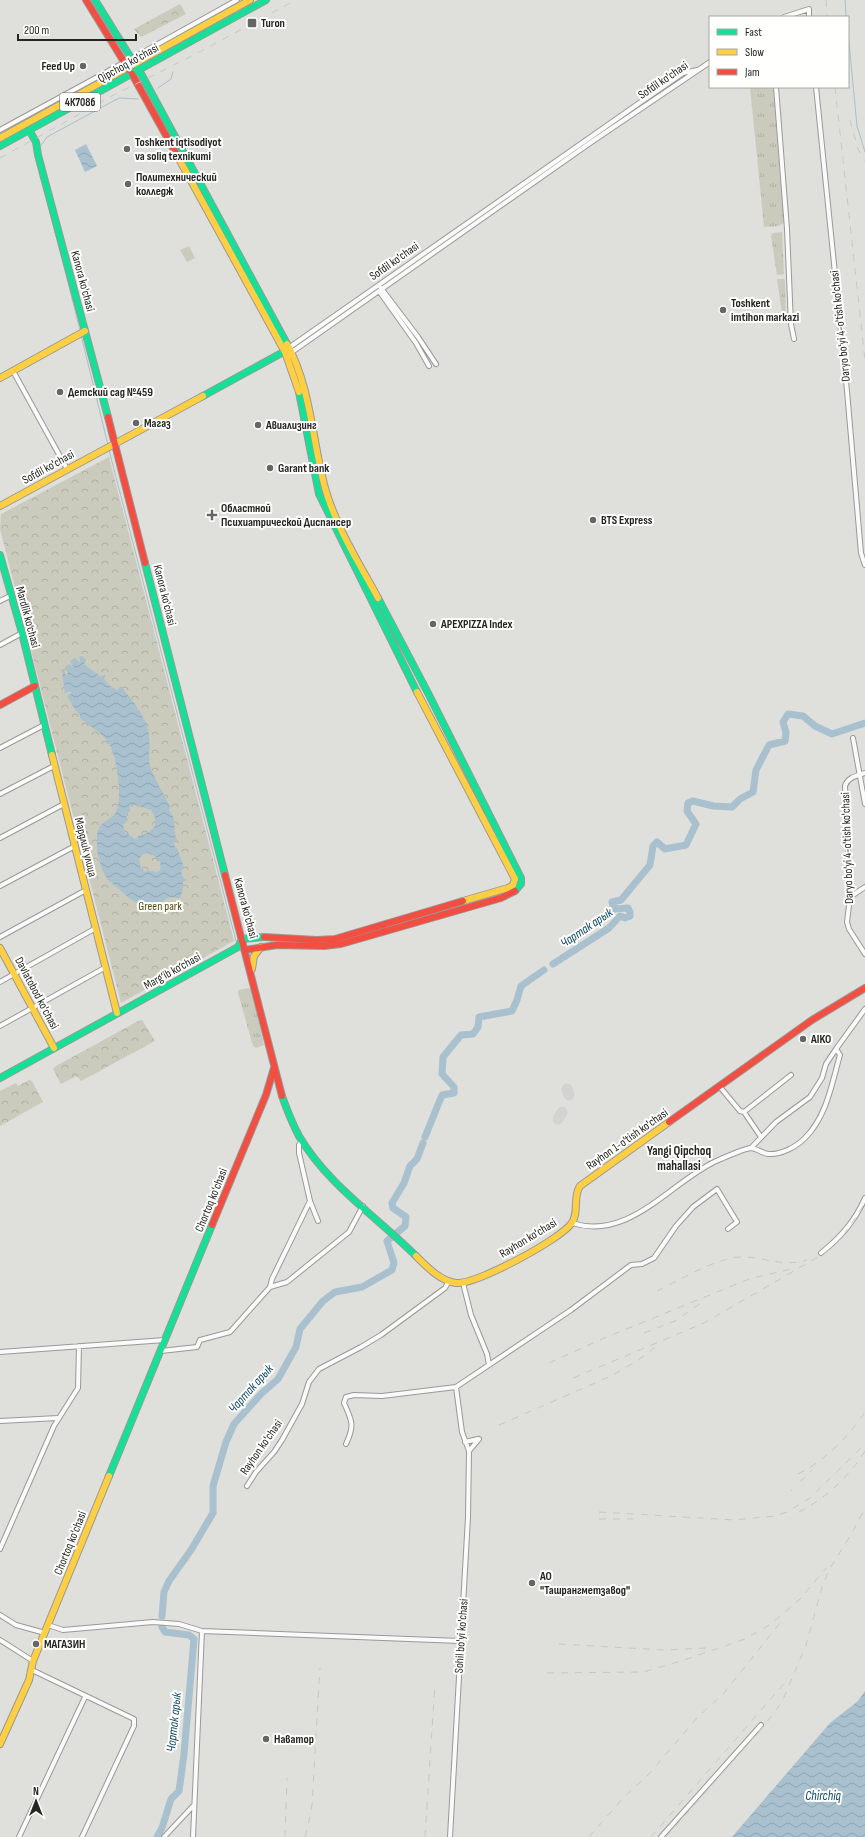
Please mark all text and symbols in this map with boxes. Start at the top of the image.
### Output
scale bar [18,16,136,42]
place label: Turon [261,16,285,31]
legend [709,16,849,88]
marker: Turon [246,17,258,29]
text: 200 m [24,23,50,38]
text: Fast [745,25,762,40]
street label: Qipchoq ko'chasi [95,41,161,86]
text: Slow [745,45,764,60]
street label: Sofdil ko'chasi [635,58,691,103]
place label: Feed Up [41,59,75,74]
marker: Feed Up [78,61,88,71]
text: Jam [744,65,760,80]
road number: 4К708б [60,93,100,111]
place label: Toshkent iqtisodiyot va soliq texnikumi [135,135,222,164]
marker: Toshkent iqtisodiyot va soliq texnikumi [122,144,132,154]
place label: Политехнический колледж [136,170,217,199]
marker: Политехнический колледж [123,179,133,189]
street label: Sofdil ko'chasi [367,239,422,284]
street label: Kanora ko'chasi [67,249,98,313]
street label: Daryo bo'yi 4-o'tish ko'chasi [827,270,854,382]
place label: Toshkent imtihon markazi [731,296,799,325]
marker: Toshkent imtihon markazi [718,305,728,315]
place label: Детский сад №459 [68,385,153,400]
marker: Детский сад №459 [55,387,65,397]
place label: Магаз [144,416,171,431]
marker: Магаз [131,418,141,428]
place label: Авиализинг [265,418,317,433]
marker: Авиализинг [253,420,263,430]
street label: Sofdil ko'chasi [20,447,77,488]
place label: Garant bank [278,461,329,476]
marker: Garant bank [265,463,275,473]
place label: Областной Психиатрической Диспансер [221,501,351,530]
marker: Областной Психиатрической Диспансер [206,509,218,521]
place label: BTS Express [601,513,653,528]
marker: BTS Express [588,515,598,525]
street label: Kanora ko'chasi [150,563,179,627]
street label: Mardlik ko‘chasi [12,585,43,649]
place label: APEXPIZZA Index [440,617,513,632]
marker: APEXPIZZA Index [428,619,438,629]
street label: Daryo bo'yi 4-o'tish ko'chasi [838,792,857,904]
street label: Мардлик улица [71,816,100,879]
street label: Kanora ko'chasi [230,876,261,940]
park label: Green park [138,899,182,914]
water label: Чартак арык [557,904,617,951]
street label: Marg‘ib ko‘chasi [141,950,203,993]
street label: Davlatobod ko'chasi [11,955,62,1032]
place label: AIKO [810,1032,831,1047]
marker: AIKO [798,1034,808,1044]
street label: Rayhon 1-o'tish ko'chasi [583,1106,671,1173]
district label: Yangi Qipchoq mahallasi [647,1143,711,1174]
street label: Chortoq ko'chasi [192,1166,231,1234]
street label: Rayhon ko'chasi [497,1215,560,1261]
water label: Чартак арык [225,1360,277,1416]
street label: Rayhon ko'chasi [237,1417,286,1478]
street label: Chortoq ko'chasi [51,1509,90,1577]
place label: АО "Ташрангметзавод" [539,1569,630,1598]
marker: АО "Ташрангметзавод" [527,1578,537,1588]
street label: Sohil bo'yi ko'chasi [451,1598,472,1674]
place label: МАГАЗИН [44,1637,85,1652]
marker: МАГАЗИН [31,1639,41,1649]
water label: Чартак арык [163,1690,185,1753]
place label: Наватор [274,1732,314,1747]
marker: Наватор [261,1734,271,1744]
north arrow [16,1781,56,1821]
text: N [33,1785,39,1798]
water label: Chirchiq [805,1788,842,1804]

